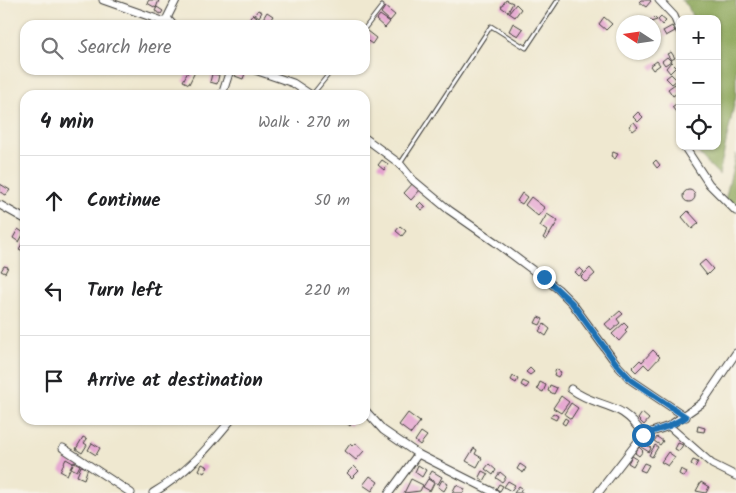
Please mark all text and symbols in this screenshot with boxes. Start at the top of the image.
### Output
north arrow [616,15,661,60]
map controls [676,15,721,150]
button: + [676,15,721,60]
search box [20,20,370,75]
text: Search here [78,33,172,63]
icon: search [38,34,66,62]
button: − [676,60,721,105]
button: locate [676,105,721,150]
text: 4 min [40,106,94,139]
text: Walk · 270 m [258,110,350,135]
text: Continue [87,186,160,216]
icon: ahead [40,187,68,215]
text: 50 m [314,188,350,213]
route end [533,266,556,289]
text: Turn left [87,276,162,306]
icon: left [40,277,68,305]
text: 220 m [304,278,350,303]
text: Arrive at destination [87,366,263,396]
icon: arrive [40,367,68,395]
route start [632,424,655,447]

